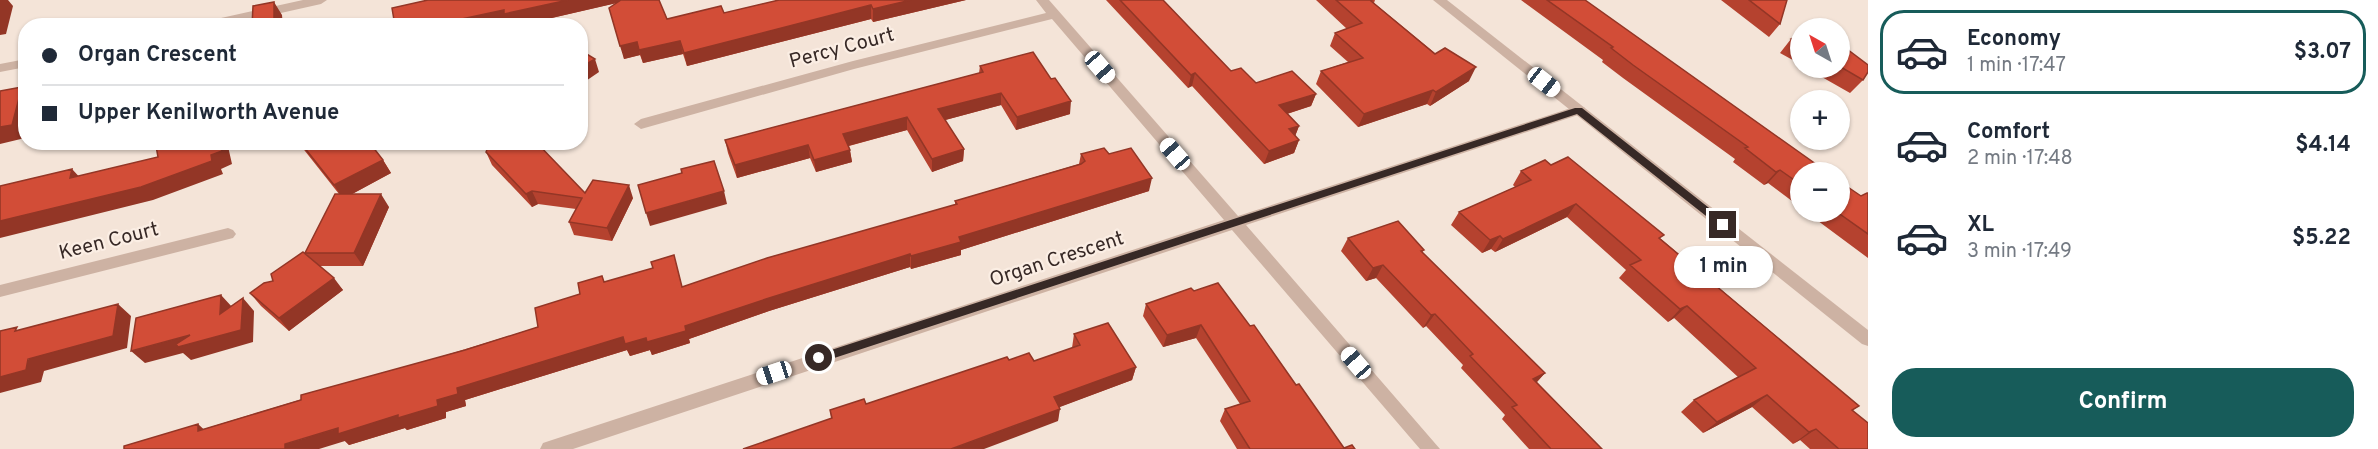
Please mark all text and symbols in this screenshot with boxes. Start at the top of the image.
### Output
north arrow [1790,18,1850,78]
map controls [1790,18,1850,222]
street label: Percy Court [787,23,897,75]
icon: car [1895,25,1949,79]
text: Economy [1967,26,2061,53]
text: $3.07 [2294,39,2351,66]
text: Organ Crescent [78,42,237,69]
car [1081,48,1119,86]
text: 1 min · 17:47 [1967,53,2066,79]
car [1524,64,1564,100]
button: + [1790,90,1850,150]
text: Upper Kenilworth Avenue [78,100,339,127]
icon: car [1895,118,1949,172]
text: Comfort [1967,119,2050,146]
text: $4.14 [2295,132,2351,159]
car [1156,135,1194,173]
text: 2 min · 17:48 [1967,146,2073,172]
button: − [1790,162,1850,222]
route end [1709,211,1736,238]
icon: car [1895,211,1949,265]
text: XL [1967,212,1994,239]
street label: Keen Court [56,217,162,267]
text: $5.22 [2292,225,2351,252]
street label: Organ Crescent [987,226,1127,294]
text: 3 min · 17:49 [1967,239,2072,265]
callout: 1 min [1674,246,1772,288]
text: 1 min [1699,254,1748,280]
route start [805,344,832,371]
car [1337,344,1375,382]
car [754,359,794,387]
button: Confirm [1892,368,2354,437]

